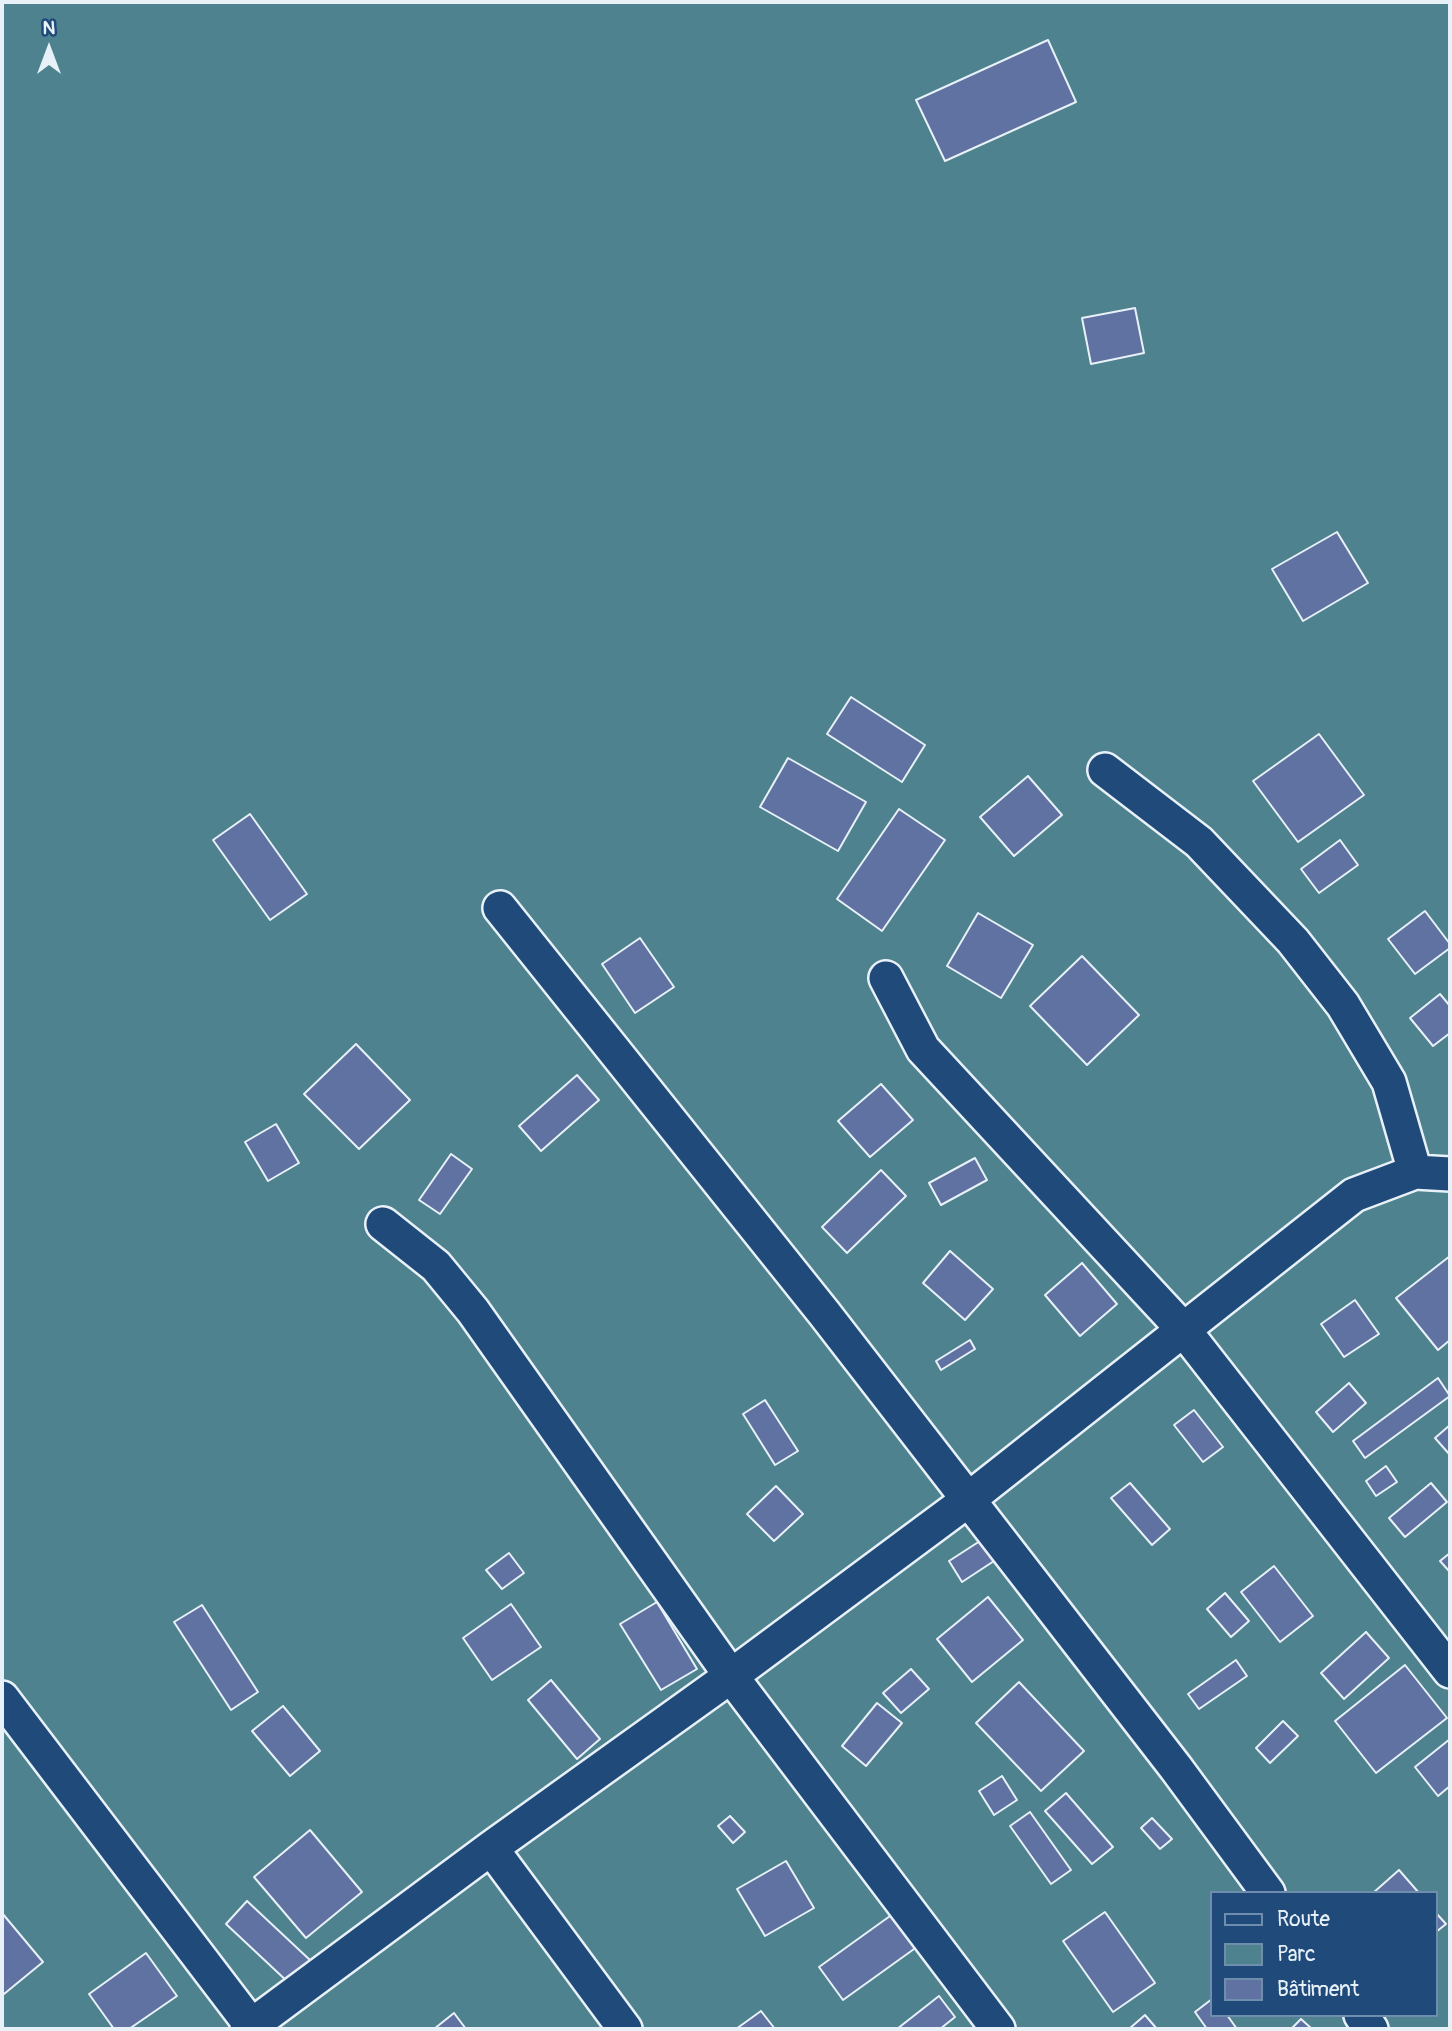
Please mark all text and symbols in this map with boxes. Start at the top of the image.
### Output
north arrow [14,14,84,84]
text: N [43,16,55,40]
legend [1210,1891,1438,2017]
text: Route [1277,1906,1330,1933]
text: Parc [1277,1941,1316,1968]
text: Bâtiment [1277,1976,1359,2003]

